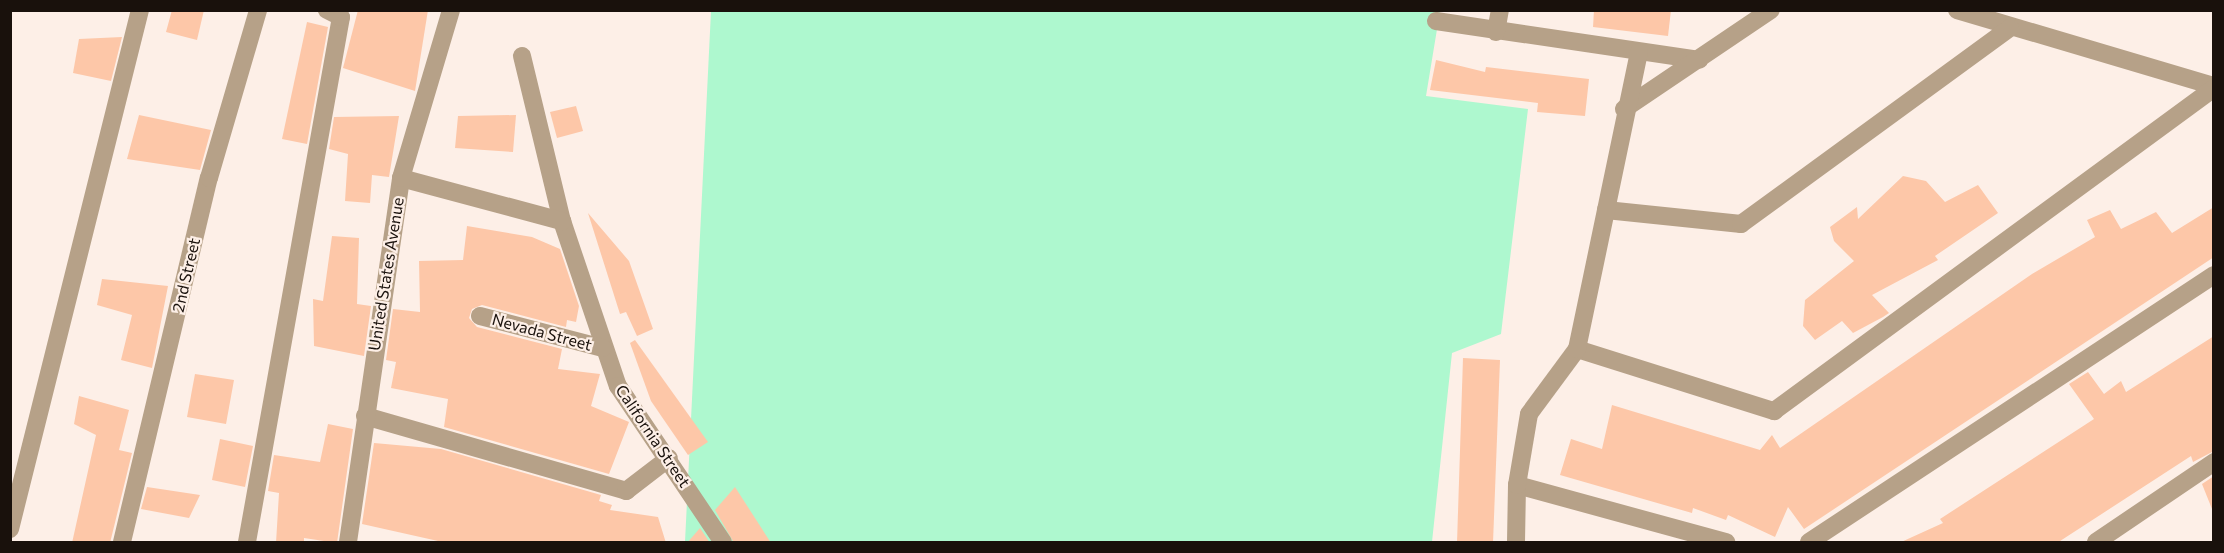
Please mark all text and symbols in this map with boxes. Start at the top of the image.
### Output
street label: United States Avenue [364,196,408,352]
street label: 2nd Street [168,236,204,314]
street label: Nevada Street [490,309,594,355]
street label: California Street [612,381,694,491]

